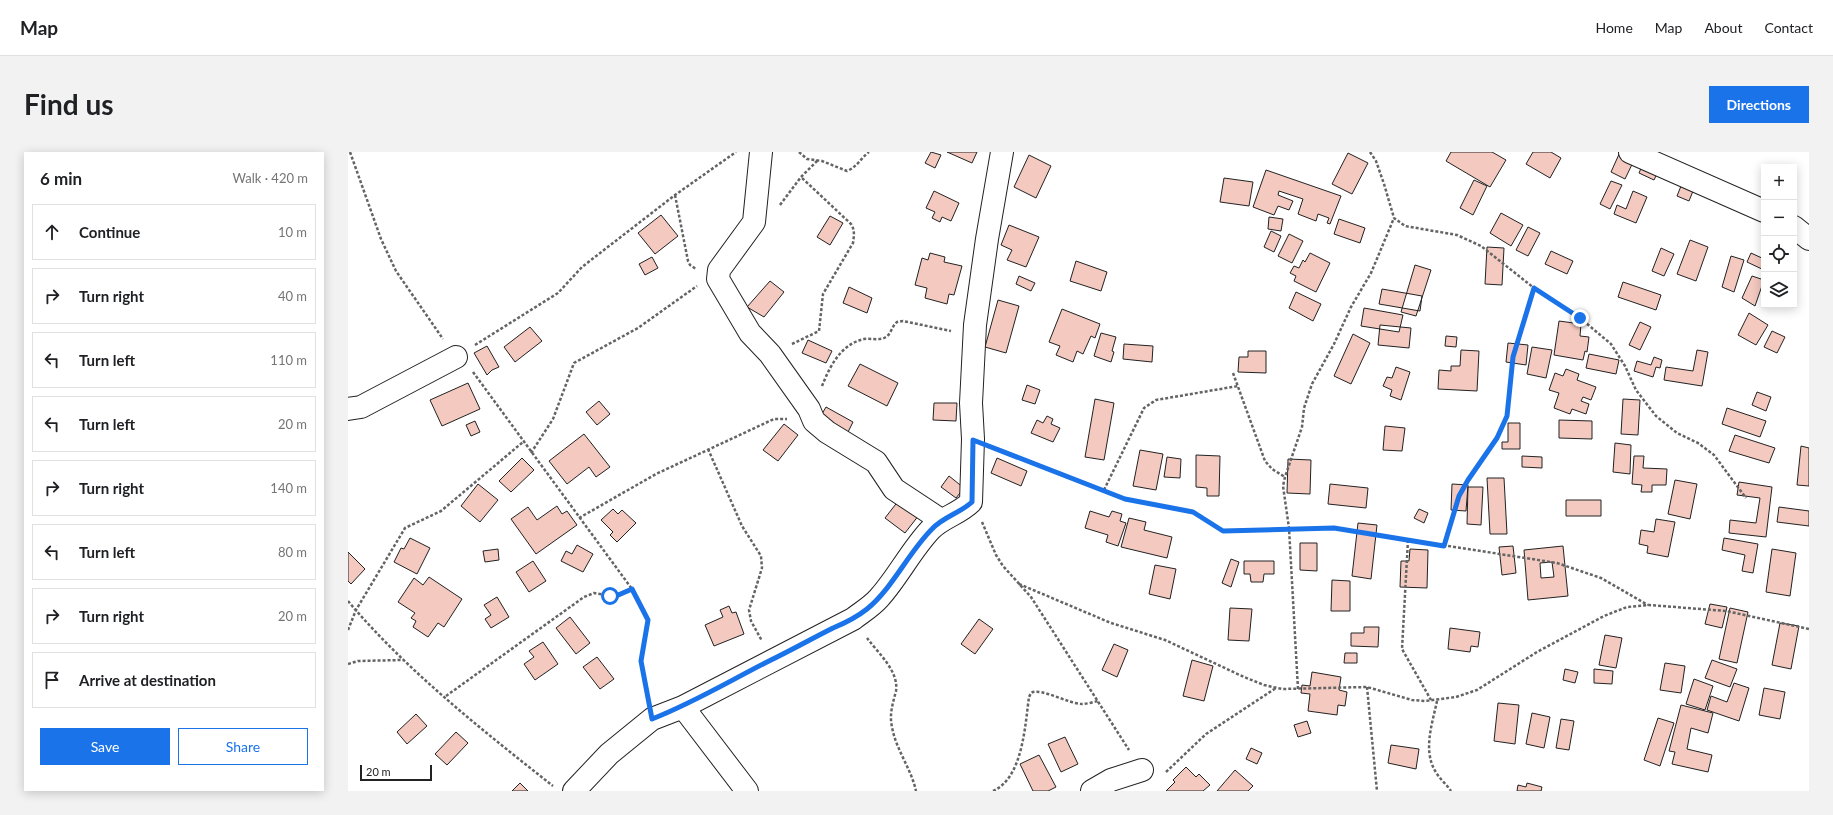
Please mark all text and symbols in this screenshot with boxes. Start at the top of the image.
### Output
text: Map [20,16,58,39]
text: Home [1595,19,1633,36]
text: Map [1655,19,1682,36]
text: About [1704,19,1742,36]
text: Contact [1764,19,1813,36]
button: Directions [1709,86,1809,123]
text: Find us [24,87,114,121]
map controls [1761,164,1797,308]
button: + [1761,164,1797,200]
text: 6 min [40,168,82,189]
text: Walk · 420 m [232,170,308,186]
button: − [1761,200,1797,236]
icon: ahead [41,221,63,243]
text: Continue [79,223,140,241]
text: 10 m [278,224,307,240]
button: locate [1761,236,1797,272]
button: layers [1761,272,1797,308]
icon: right [41,285,63,307]
text: Turn right [79,287,144,305]
text: 40 m [278,288,307,304]
route end [1571,309,1589,327]
icon: left [41,349,63,371]
text: Turn left [79,351,135,369]
text: 110 m [270,352,307,368]
icon: left [41,413,63,435]
text: Turn left [79,415,135,433]
text: 20 m [278,416,307,432]
icon: right [41,477,63,499]
text: Turn right [79,479,144,497]
text: 140 m [270,480,307,496]
icon: left [41,541,63,563]
text: Turn left [79,543,135,561]
text: 80 m [278,544,307,560]
route start [601,587,619,605]
icon: right [41,605,63,627]
text: Turn right [79,607,144,625]
text: 20 m [278,608,307,624]
icon: arrive [41,669,63,691]
text: Arrive at destination [79,671,216,689]
button: Save [40,728,170,765]
button: Share [178,728,308,765]
scale bar [360,763,432,782]
text: 20 m [366,765,391,778]

